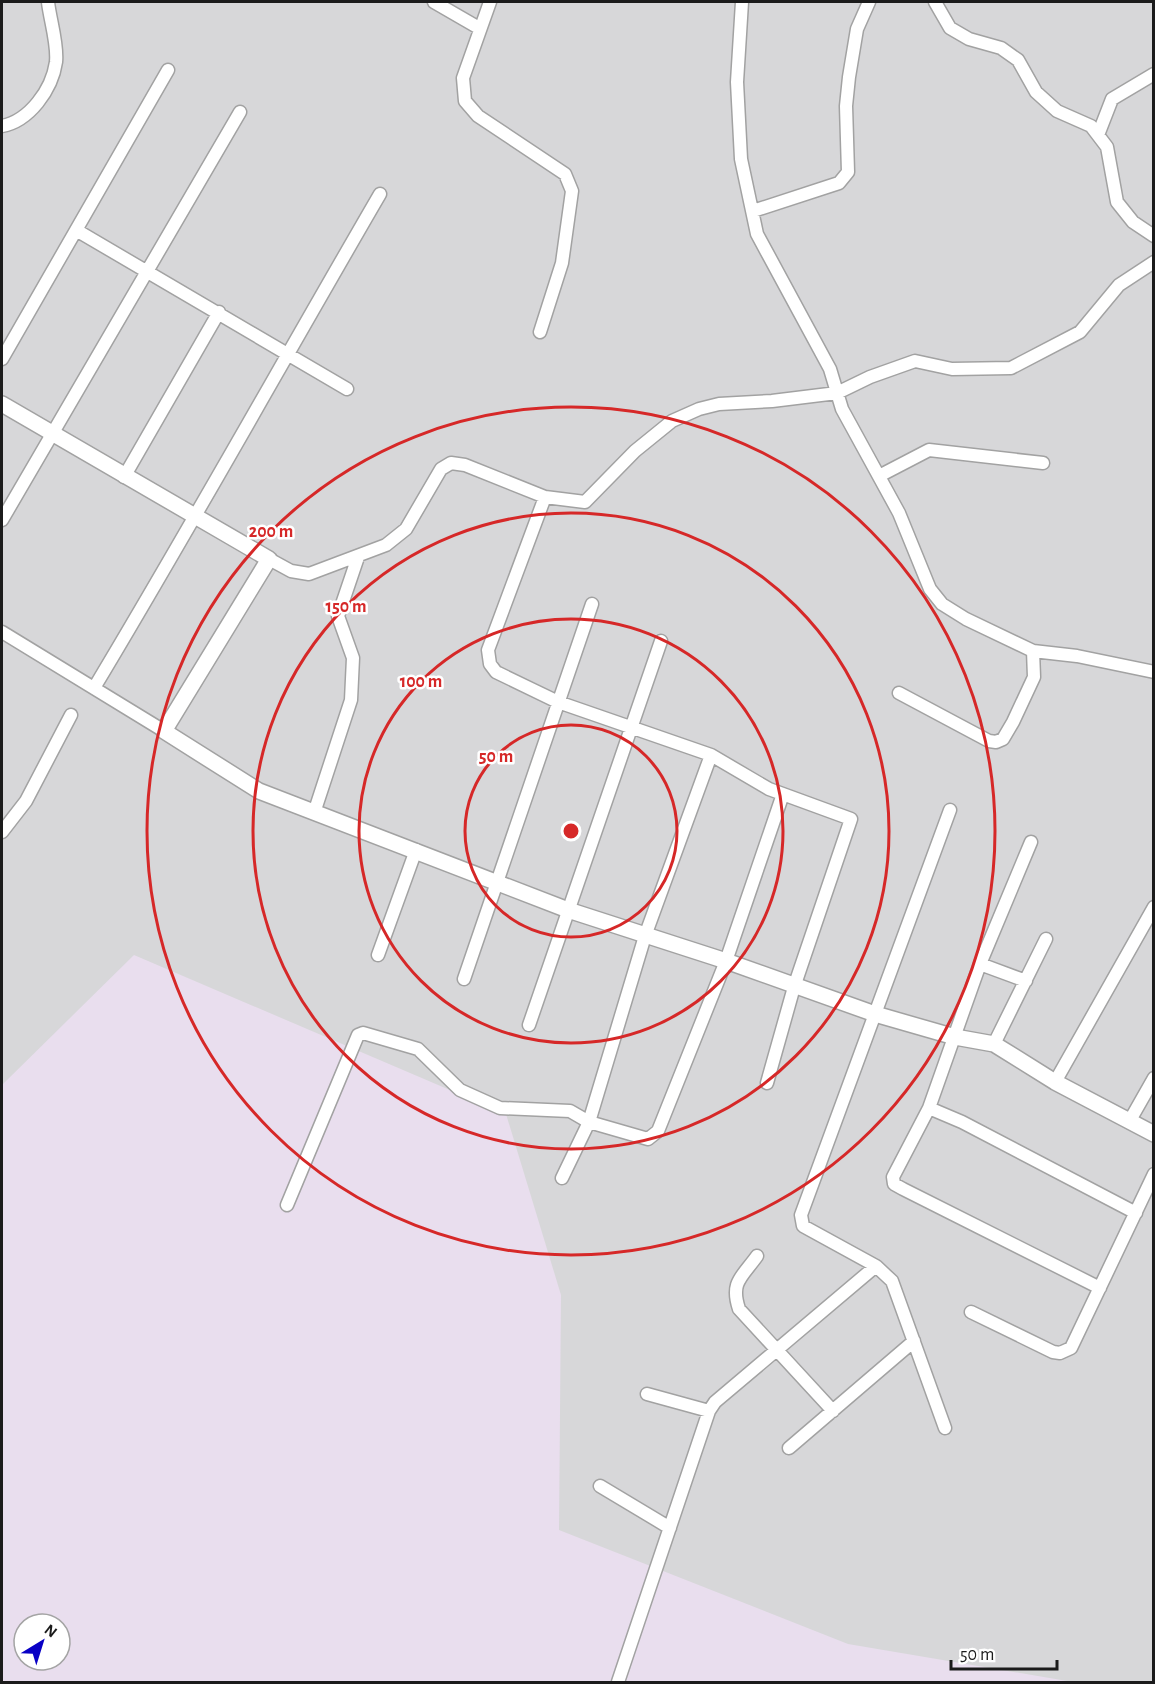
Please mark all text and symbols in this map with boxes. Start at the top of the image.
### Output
text: 200 m [249,523,293,541]
text: 150 m [326,598,366,616]
text: 100 m [400,673,442,691]
text: 50 m [479,748,513,766]
centre of rings [561,821,581,841]
north arrow [12,1612,72,1672]
text: N [41,1621,60,1641]
scale bar [951,1633,1058,1671]
text: 50 m [960,1646,994,1664]

